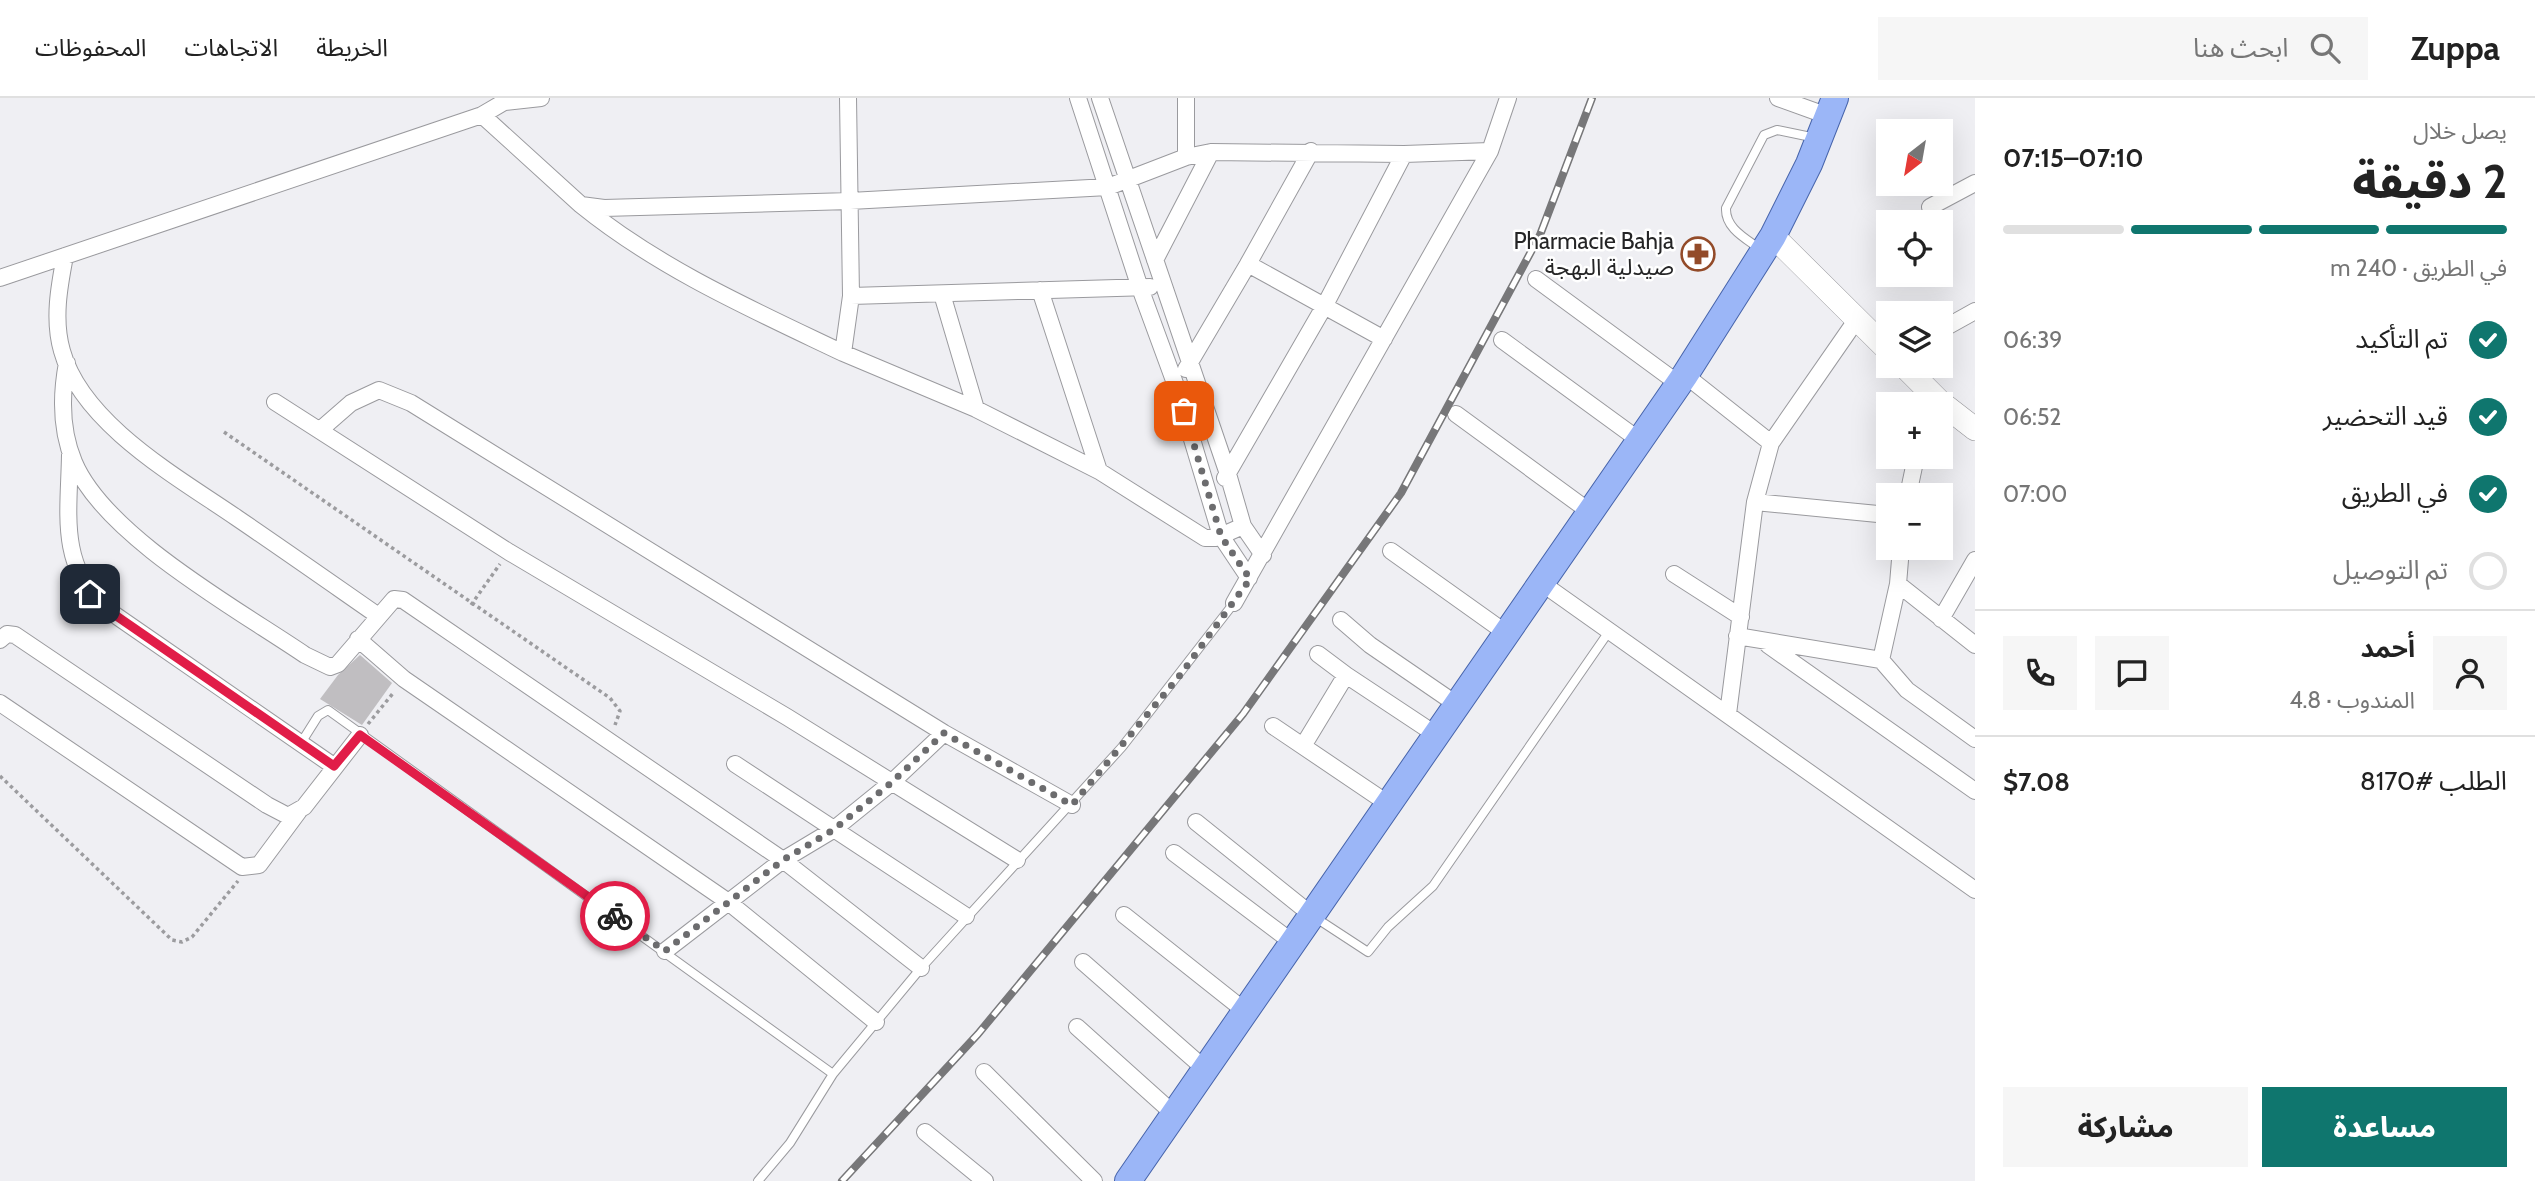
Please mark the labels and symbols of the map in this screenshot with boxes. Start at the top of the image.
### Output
north arrow [1876,119,1953,196]
place label: Pharmacie Bahja صيدلية البهجة [1514,227,1674,281]
pharmacy icon: Pharmacie Bahja صيدلية البهجة [1679,235,1717,273]
pin [1154,381,1214,441]
pin [60,564,120,624]
courier [580,881,650,951]

